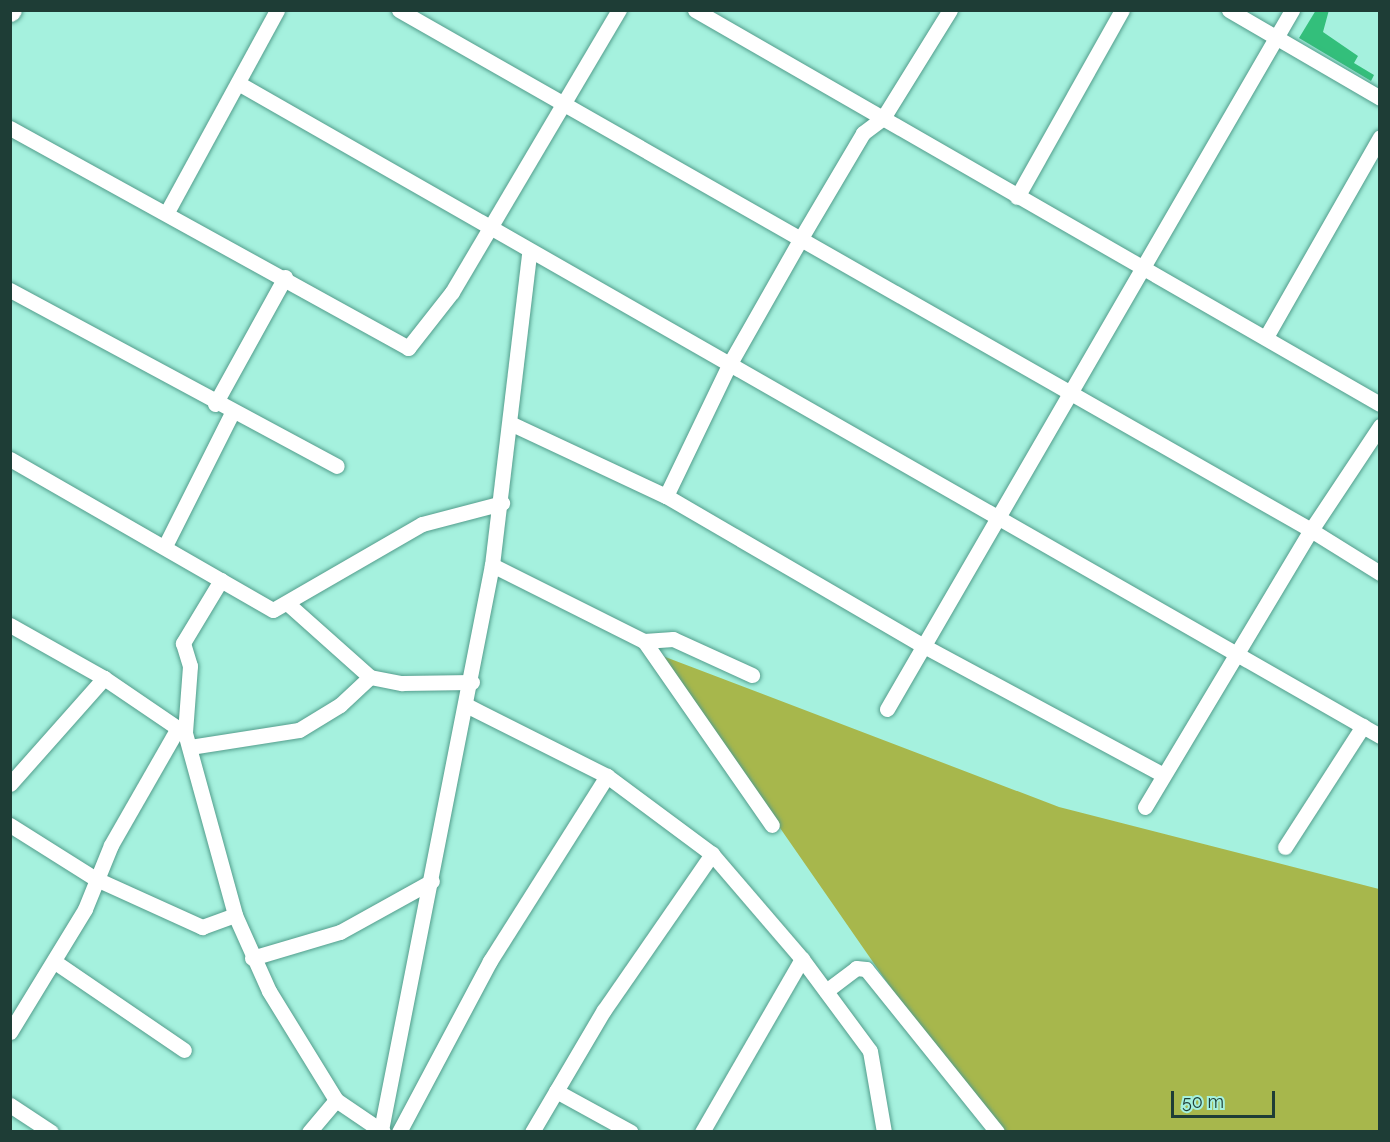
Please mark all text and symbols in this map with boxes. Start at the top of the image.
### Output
scale bar [1174,1079,1278,1117]
text: 50 m [1182,1091,1224,1112]

